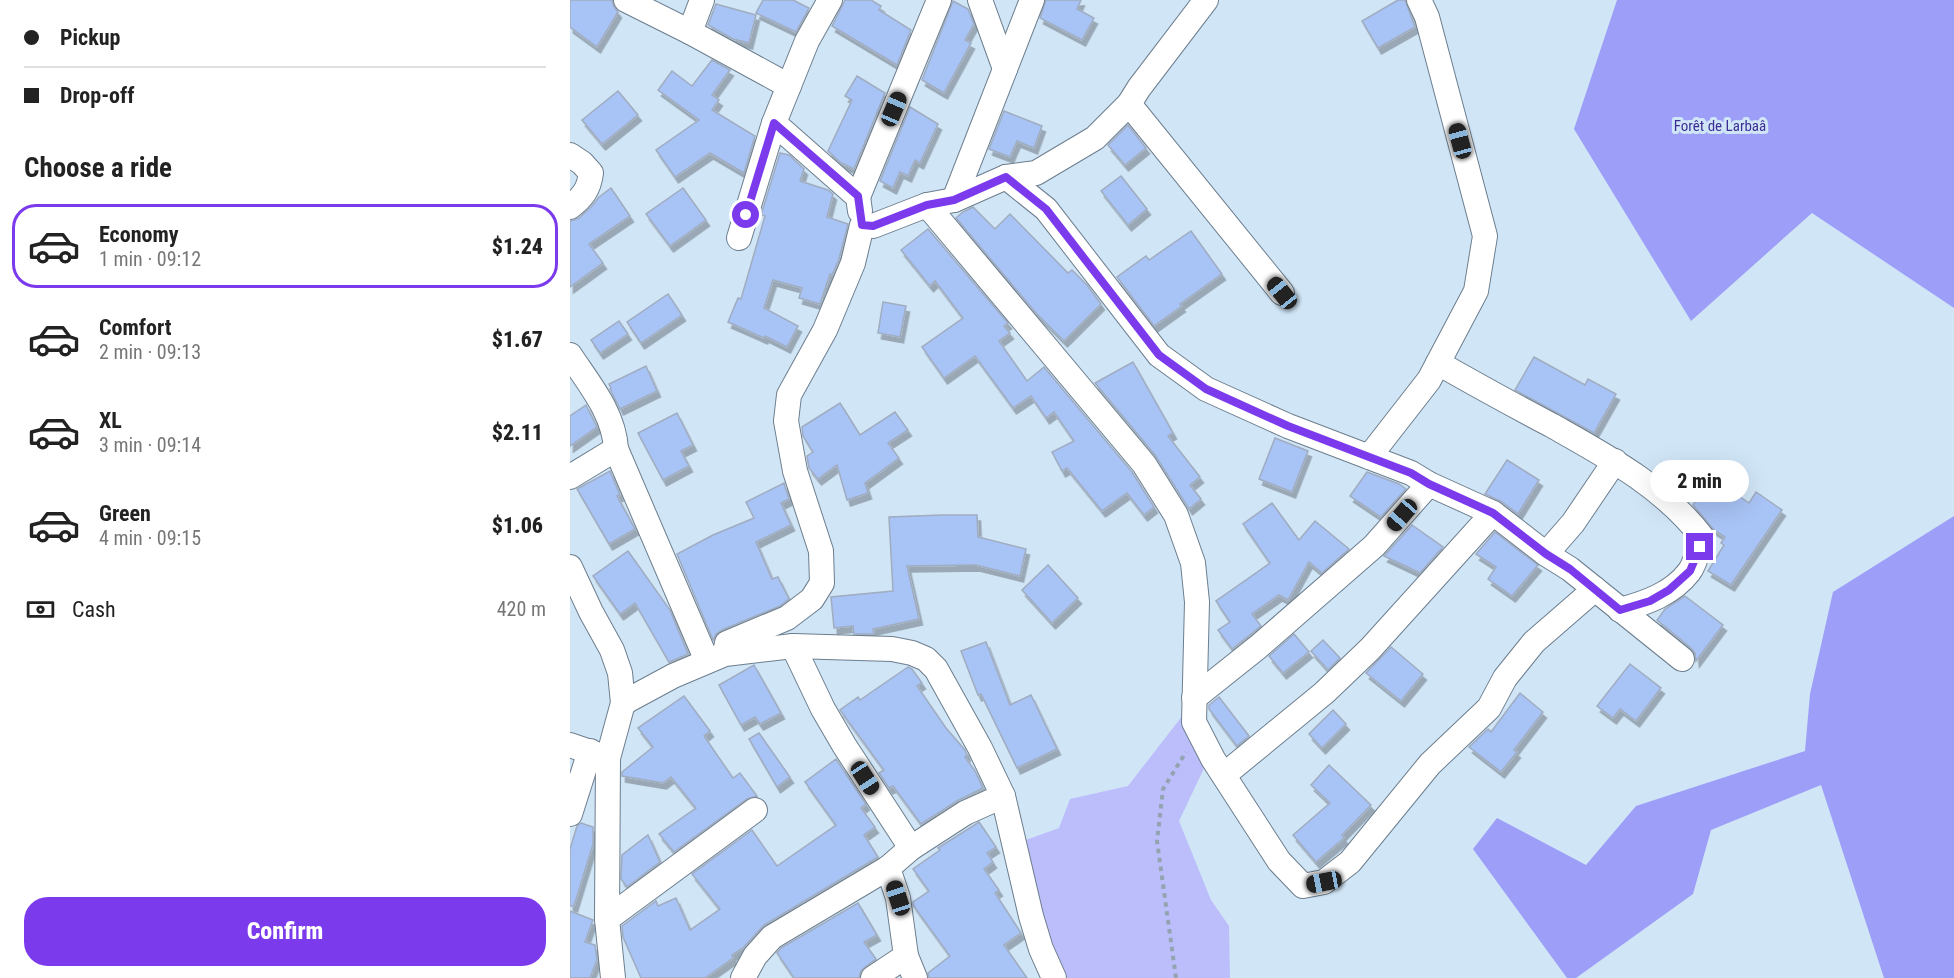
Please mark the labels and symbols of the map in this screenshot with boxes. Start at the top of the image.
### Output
car [879,89,909,129]
park label: Forêt de Larbaâ [1674,117,1766,135]
car [1447,121,1473,161]
route start [732,201,759,228]
car [1264,273,1300,313]
callout: 2 min [1650,460,1750,502]
car [1383,496,1421,534]
route end [1686,533,1713,560]
car [848,758,882,798]
car [1305,870,1343,894]
car [884,878,912,918]

